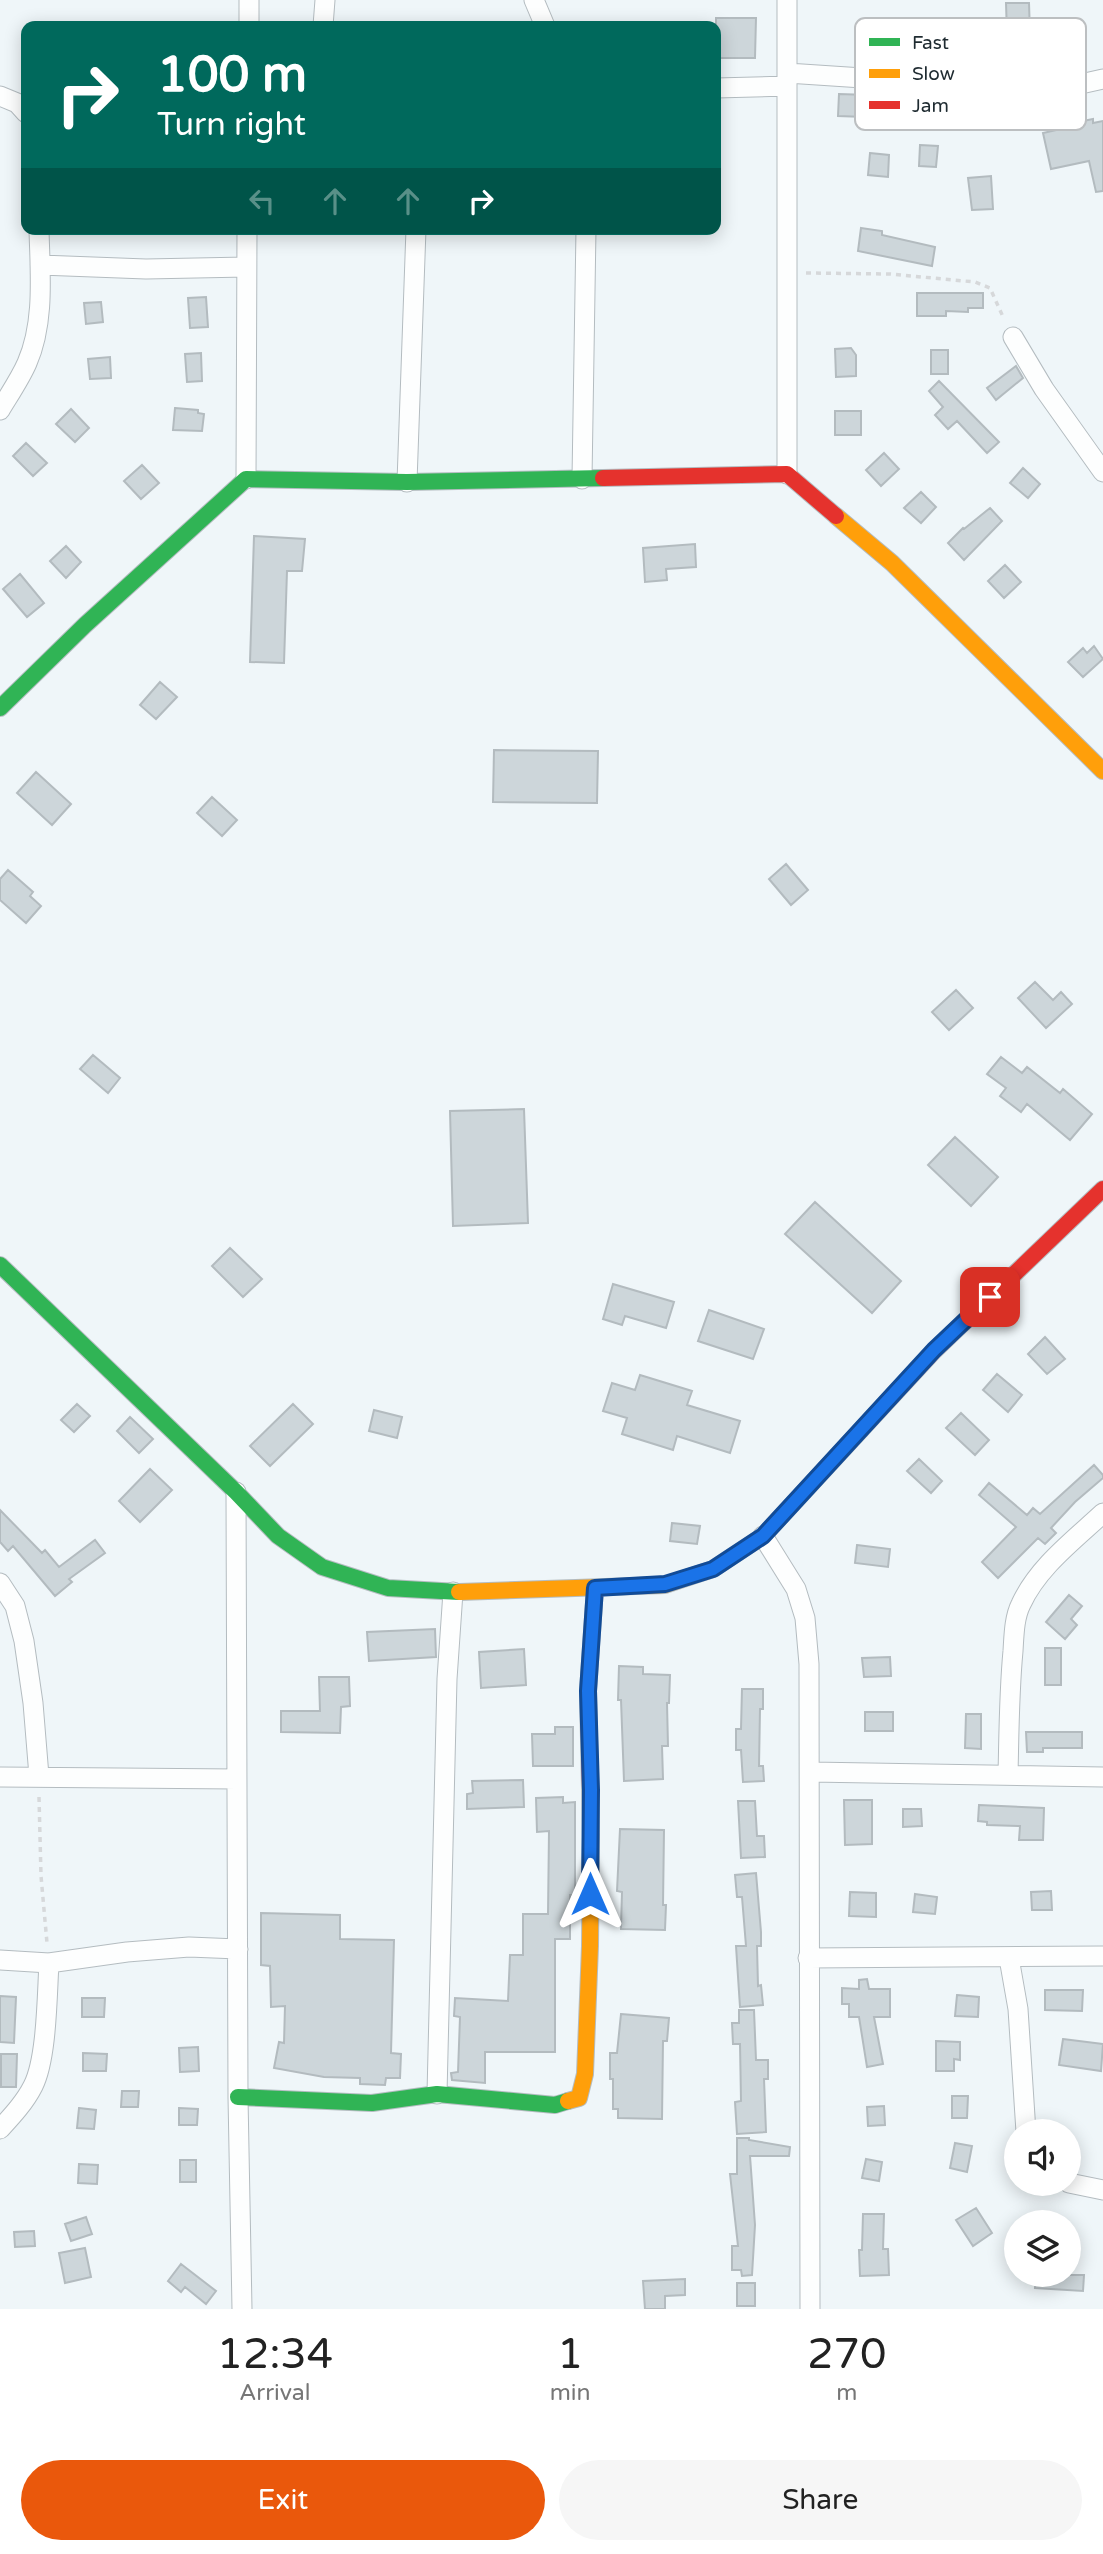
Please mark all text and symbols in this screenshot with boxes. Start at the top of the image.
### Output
legend [855,18,1086,130]
text: Fast [912,32,949,54]
text: 100 m [157,46,307,105]
icon: right [42,49,133,140]
text: Slow [912,63,955,85]
text: Jam [912,95,949,117]
text: Turn right [157,106,306,144]
icon: left [243,182,281,220]
icon: ahead [316,182,354,220]
icon: ahead [389,182,427,220]
icon: right [462,182,500,220]
pin [960,1267,1020,1327]
icon: arrive [971,1278,1009,1316]
position arrow [553,1857,627,1931]
map controls [1004,2119,1081,2287]
button: sound [1004,2119,1081,2196]
button: layers [1004,2210,1081,2287]
text: 12:34 [217,2329,333,2380]
text: 1 [557,2329,583,2380]
text: 270 [807,2329,886,2380]
text: Arrival [239,2379,310,2407]
text: min [550,2379,591,2407]
text: m [836,2379,857,2407]
button: Exit [21,2460,545,2540]
button: Share [559,2460,1082,2540]

